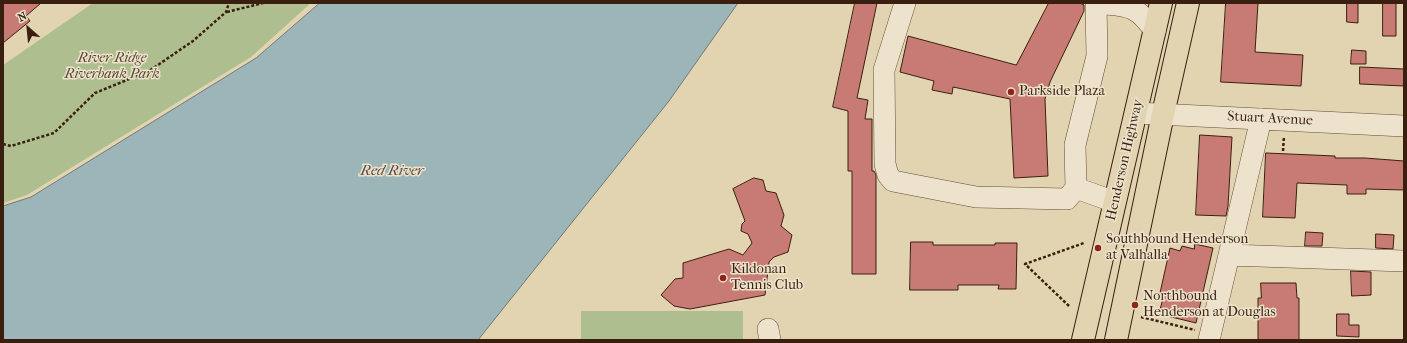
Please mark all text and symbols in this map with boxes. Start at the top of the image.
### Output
north arrow [8,8,48,48]
text: N [16,9,29,25]
park label: River Ridge Riverbank Park [64,51,160,84]
place label: Parkside Plaza [1019,84,1105,100]
marker: Parkside Plaza [1006,87,1016,97]
street label: Henderson Highway [1103,98,1147,222]
street label: Stuart Avenue [1227,108,1313,130]
water label: Red River [360,162,424,180]
place label: Southbound Henderson at Valhalla [1106,232,1248,264]
marker: Southbound Henderson at Valhalla [1093,243,1103,253]
place label: Kildonan Tennis Club [731,262,803,294]
marker: Kildonan Tennis Club [718,273,728,283]
place label: Northbound Henderson at Douglas [1143,289,1276,322]
marker: Northbound Henderson at Douglas [1130,300,1140,310]

